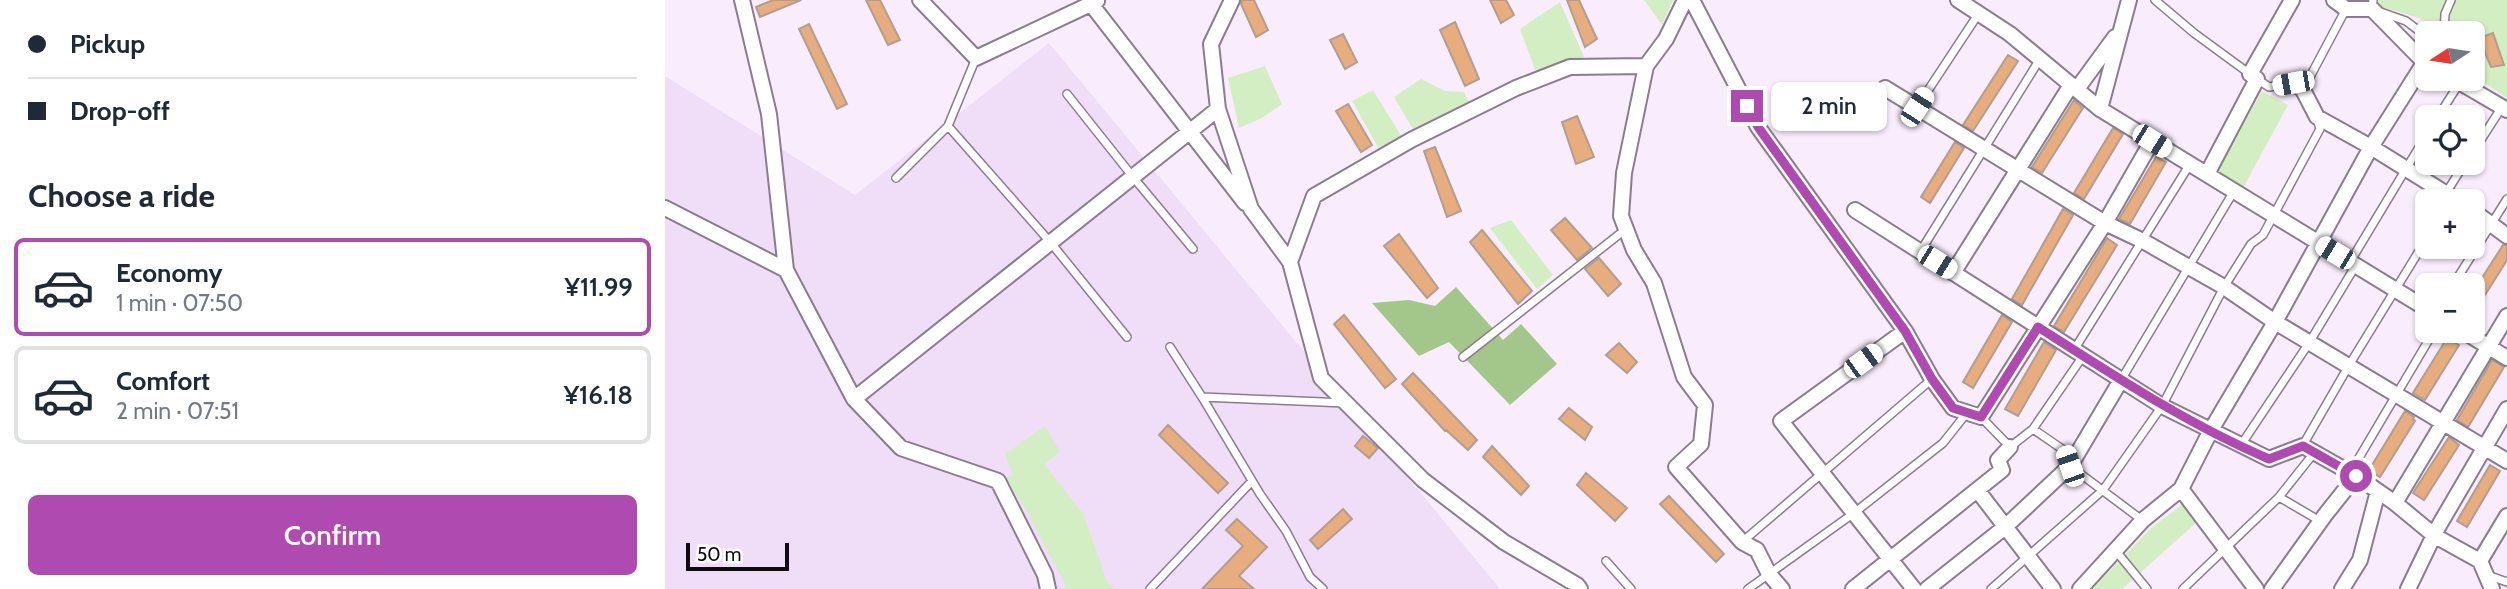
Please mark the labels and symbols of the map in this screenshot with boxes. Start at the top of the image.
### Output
north arrow [2415,21,2485,91]
car [2271,69,2316,97]
callout: 2 min [1771,82,1887,130]
car [1897,84,1938,130]
route end [1731,90,1763,122]
car [2129,121,2176,161]
car [2312,233,2359,273]
car [1914,242,1961,282]
car [1840,340,1887,382]
car [2054,443,2087,489]
route start [2340,460,2372,492]
scale bar [686,540,789,572]

